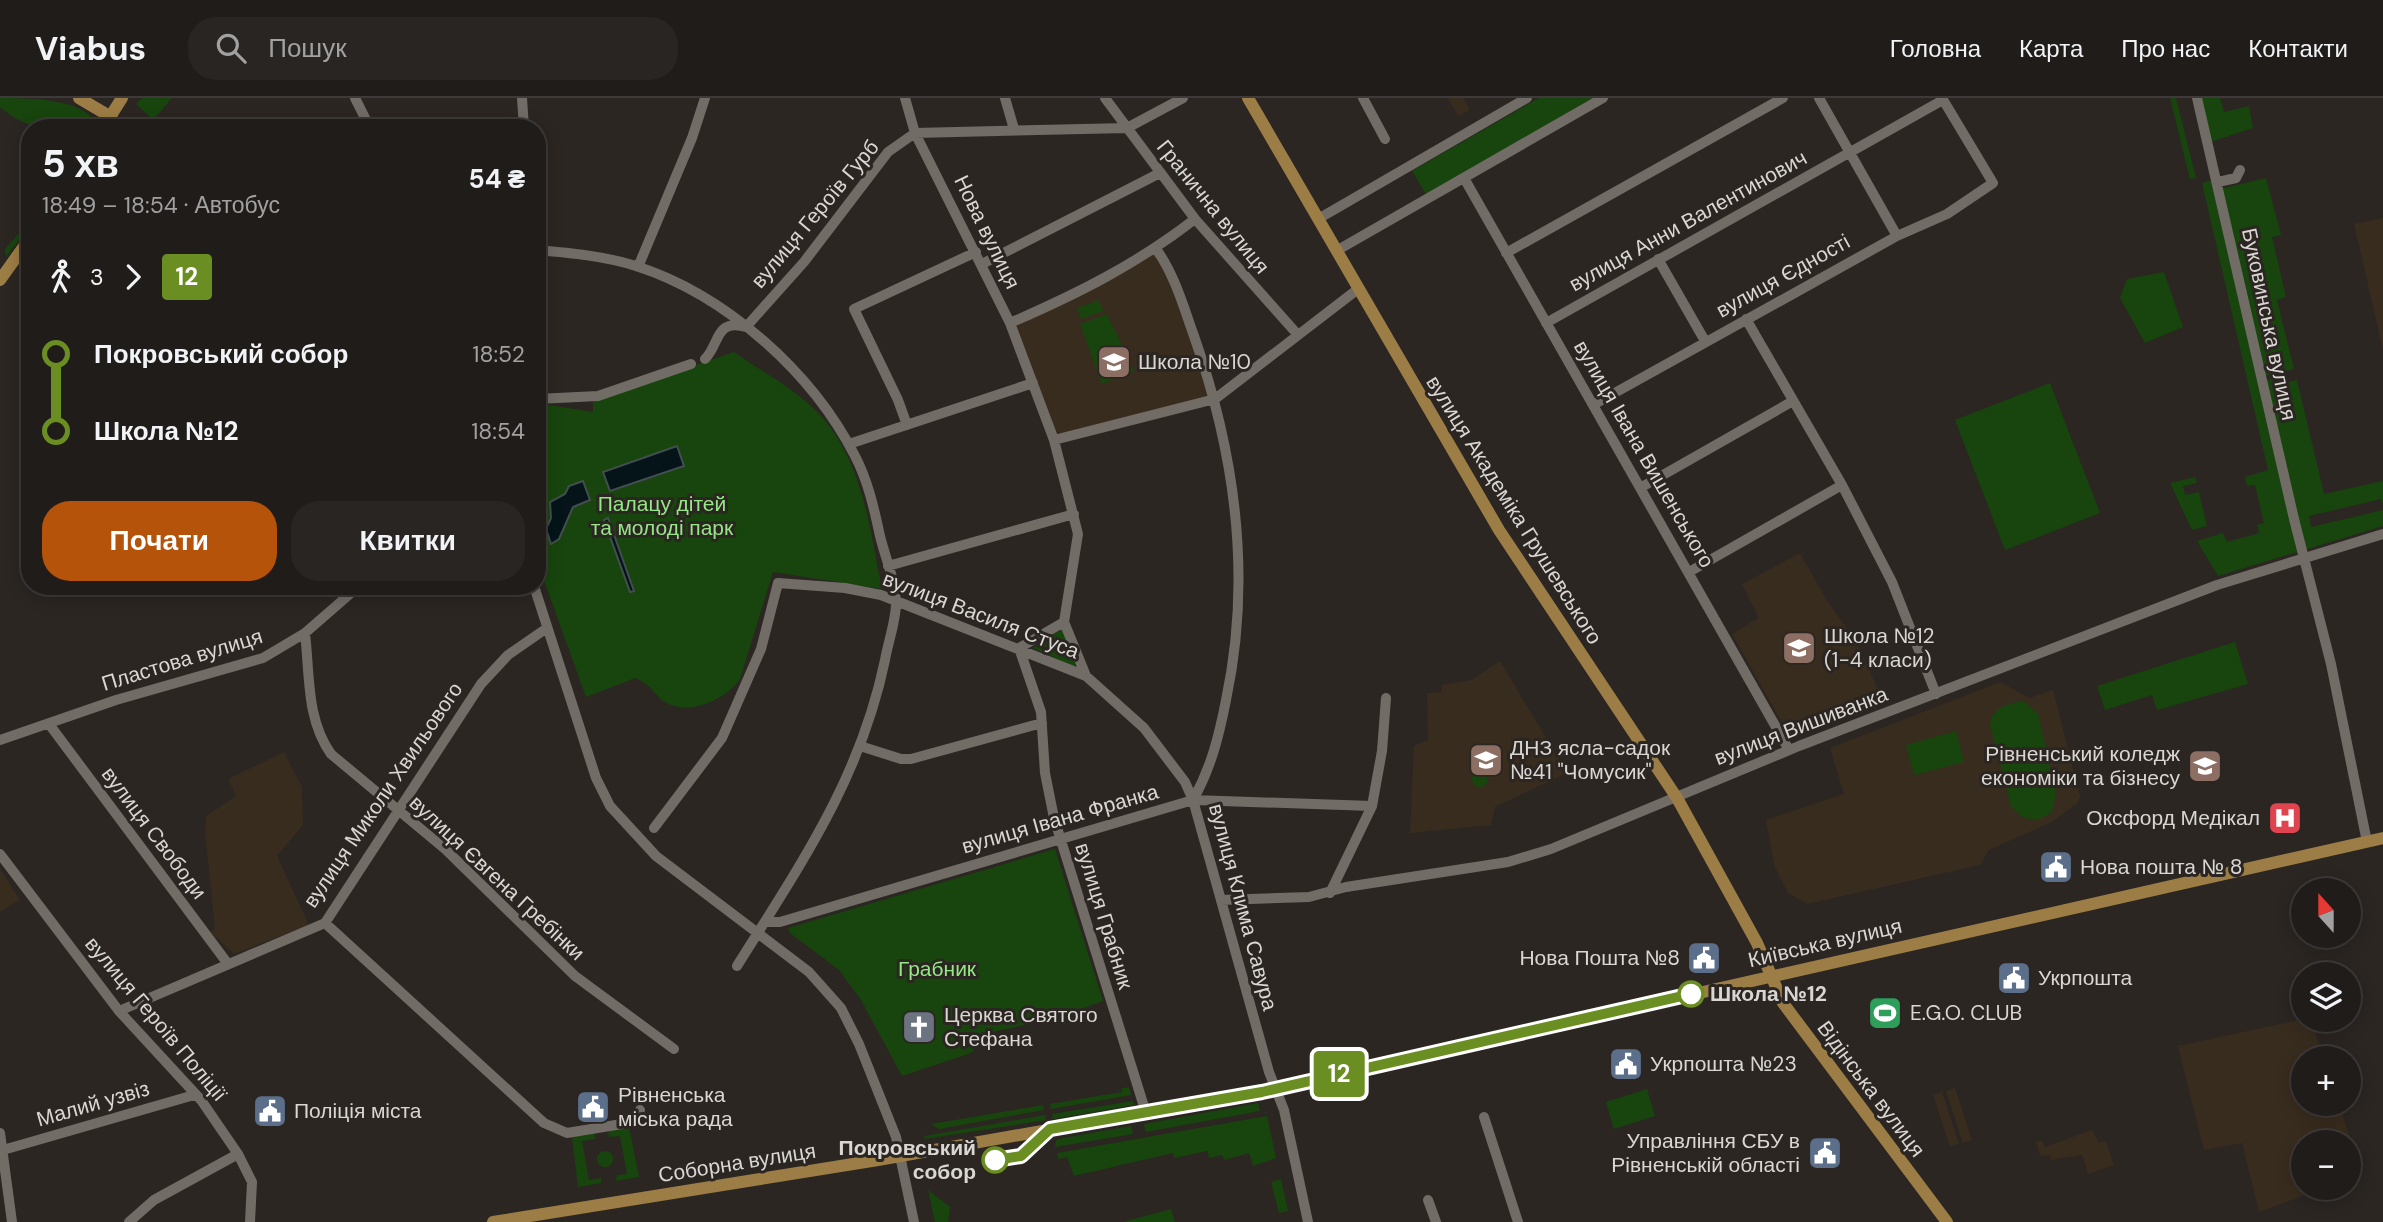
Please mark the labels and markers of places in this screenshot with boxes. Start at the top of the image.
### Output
school or university icon: Школа №10 [1095,343,1133,381]
place label: Школа №10 [1138,348,1251,376]
place label: Школа №12 (1-4 класи) [1824,622,1935,674]
school or university icon: Школа №12 (1-4 класи) [1780,629,1818,667]
place label: ДНЗ ясла-садок №41 "Чомусик" [1510,734,1671,786]
place label: Рівненський коледж економіки та бізнесу [1981,740,2180,792]
school or university icon: ДНЗ ясла-садок №41 "Чомусик" [1467,741,1505,779]
school or university icon: Рівненський коледж економіки та бізнесу [2186,747,2224,785]
hospital icon: Оксфорд Медікал [2266,799,2304,837]
place label: Оксфорд Медікал [2086,804,2260,832]
public building icon: Нова пошта № 8 [2037,848,2075,886]
place label: Нова пошта № 8 [2080,853,2242,881]
public building icon: Нова Пошта №8 [1685,939,1723,977]
place label: Нова Пошта №8 [1519,944,1680,972]
public building icon: Укрпошта [1995,959,2033,997]
place label: Укрпошта [2038,964,2133,992]
place label: Школа №12 [1710,980,1827,1008]
marker: Школа №12 [1678,981,1704,1007]
sports icon: E.G.O. CLUB [1866,994,1904,1032]
place label: E.G.O. CLUB [1910,999,2022,1027]
place label: Церква Святого Стефана [944,1001,1098,1053]
church icon: Церква Святого Стефана [900,1008,938,1046]
public building icon: Укрпошта №23 [1607,1045,1645,1083]
place label: Укрпошта №23 [1650,1050,1797,1078]
place label: Рівненська міська рада [618,1081,733,1133]
public building icon: Рівненська міська рада [574,1088,612,1126]
public building icon: Поліція міста [251,1092,289,1130]
place label: Поліція міста [294,1097,422,1125]
place label: Управління СБУ в Рівненській області [1611,1127,1800,1179]
place label: Покровський собор [839,1134,976,1186]
public building icon: Управління СБУ в Рівненській області [1806,1134,1844,1172]
marker: Покровський собор [982,1147,1008,1173]

